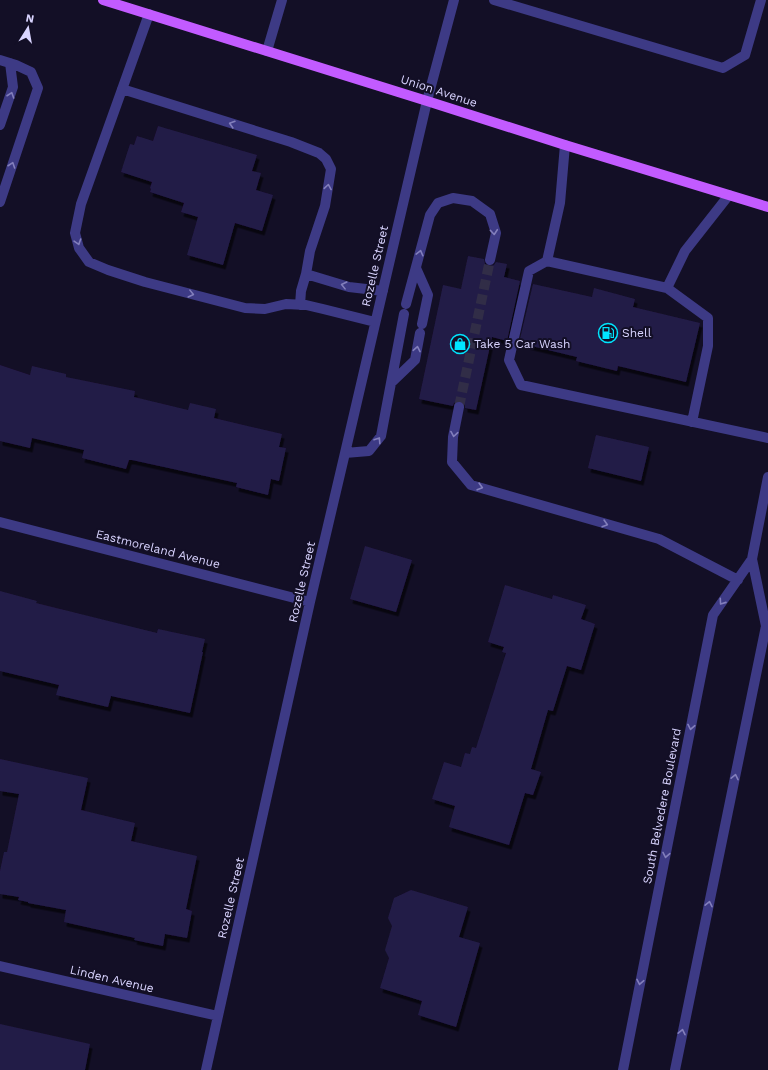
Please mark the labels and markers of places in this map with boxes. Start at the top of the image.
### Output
fuel station icon: Shell [597,322,619,344]
place label: Shell [622,326,652,340]
shop icon: Take 5 Car Wash [449,333,471,355]
place label: Take 5 Car Wash [474,337,571,351]

